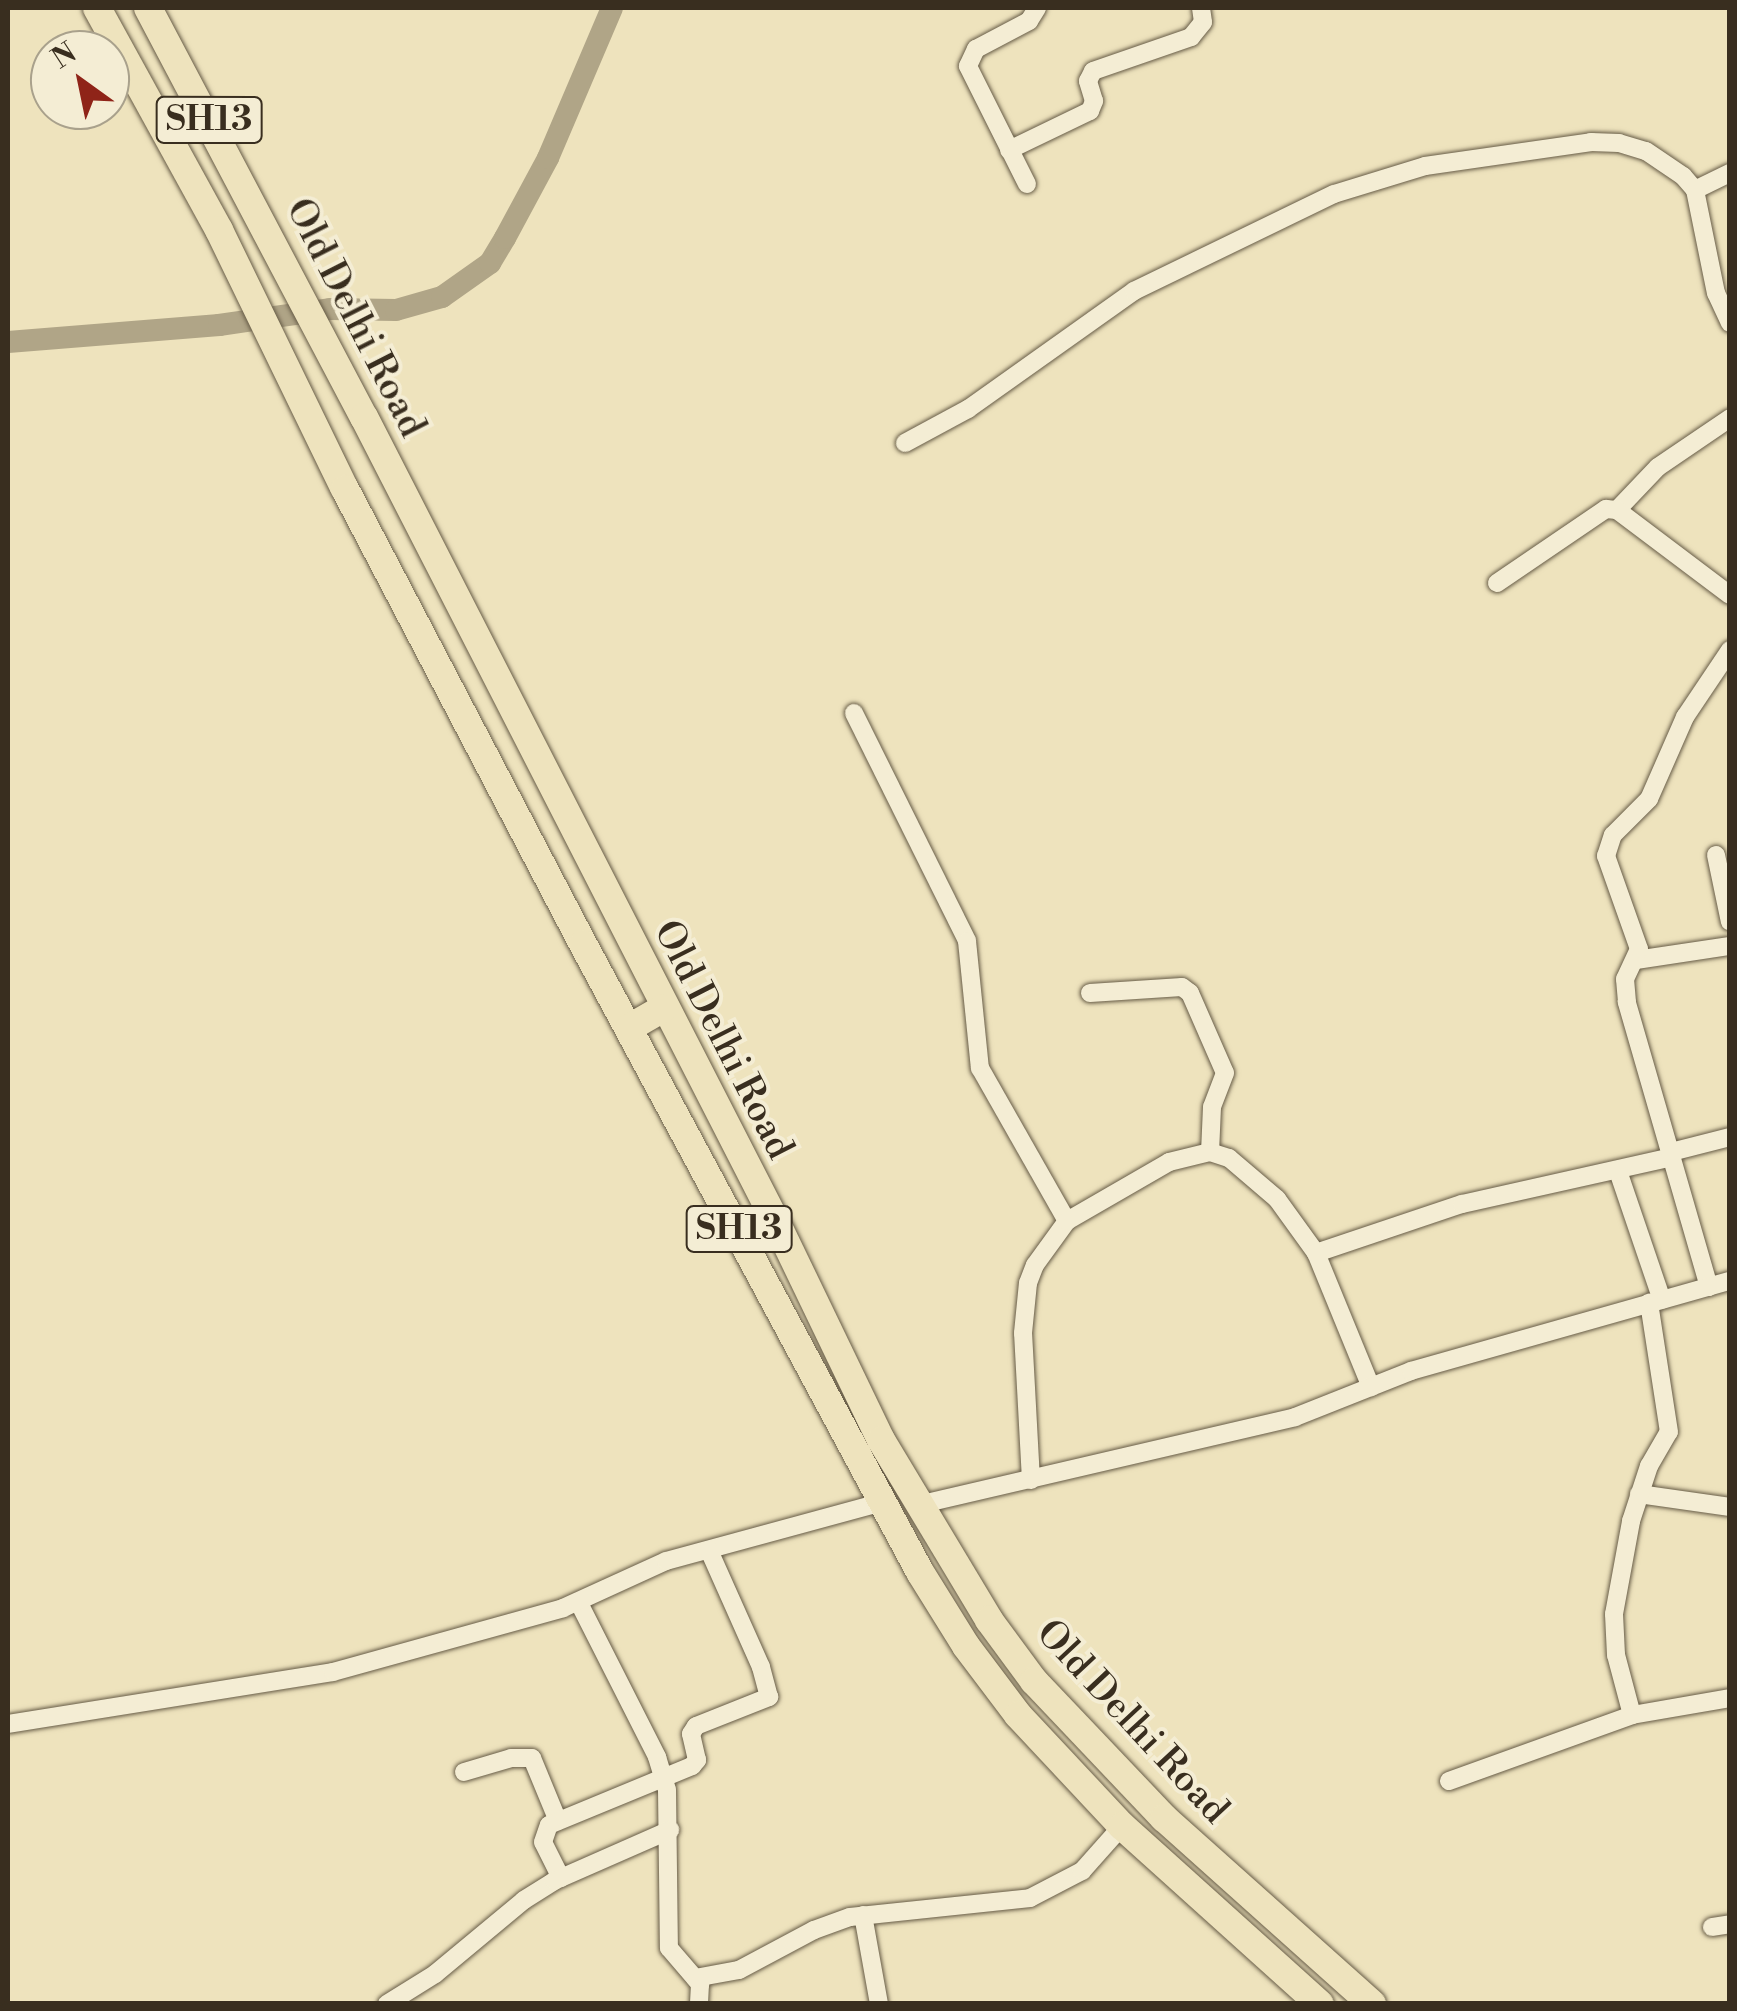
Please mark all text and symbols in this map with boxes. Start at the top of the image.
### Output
north arrow [30,30,130,130]
text: N [46,35,83,77]
road number: SH13 [154,90,264,150]
street label: Old Delhi Road [275,191,435,445]
street label: Old Delhi Road [643,913,803,1167]
road number: SH13 [684,1199,794,1259]
street label: Old Delhi Road [1026,1611,1238,1833]

